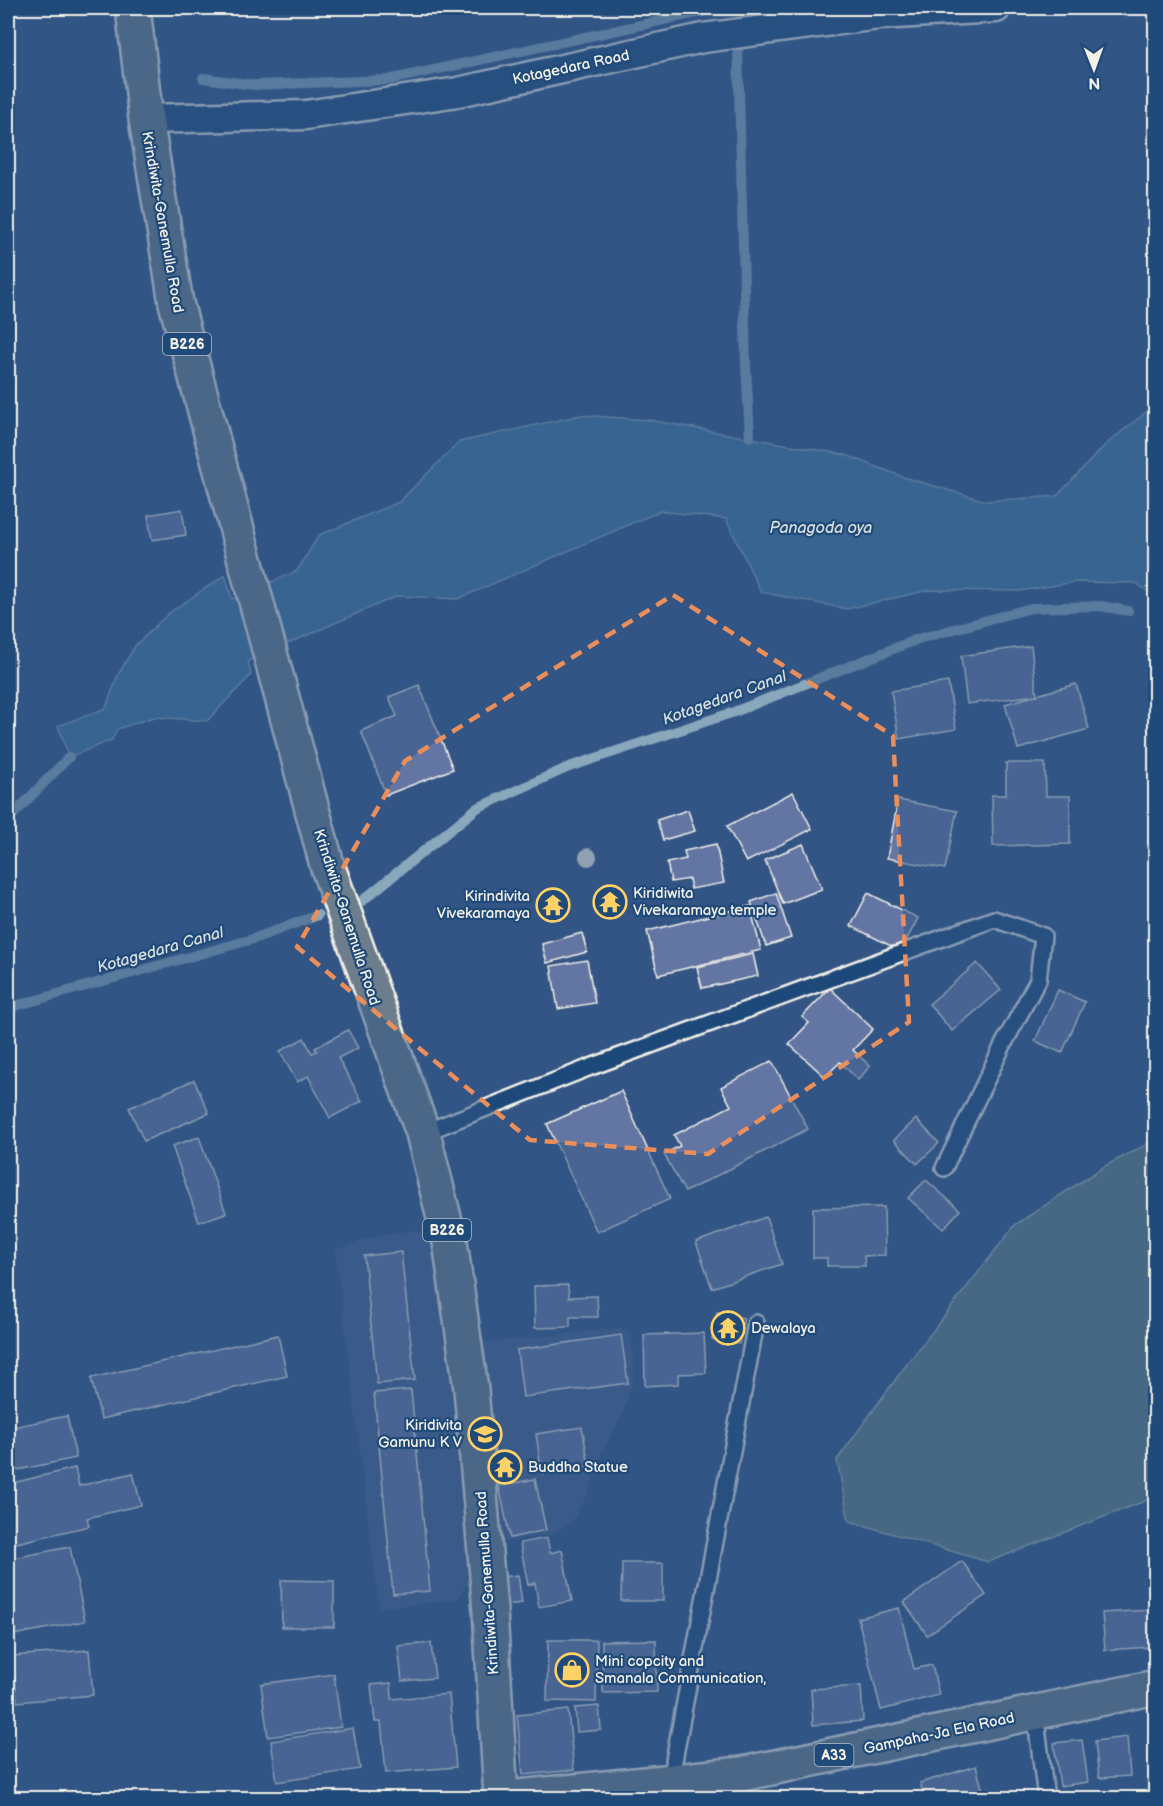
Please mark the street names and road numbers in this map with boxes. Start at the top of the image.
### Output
street label: Kotagedara Road [511,46,631,89]
street label: Krindiwita-Ganemulla Road [137,130,188,314]
road number: B226 [163,333,211,355]
street label: Krindiwita-Ganemulla Road [309,827,384,1008]
road number: B226 [423,1219,471,1241]
street label: Krindiwita-Ganemulla Road [472,1490,503,1675]
street label: Gampaha-Ja Ela Road [862,1708,1016,1759]
road number: A33 [814,1744,854,1766]

